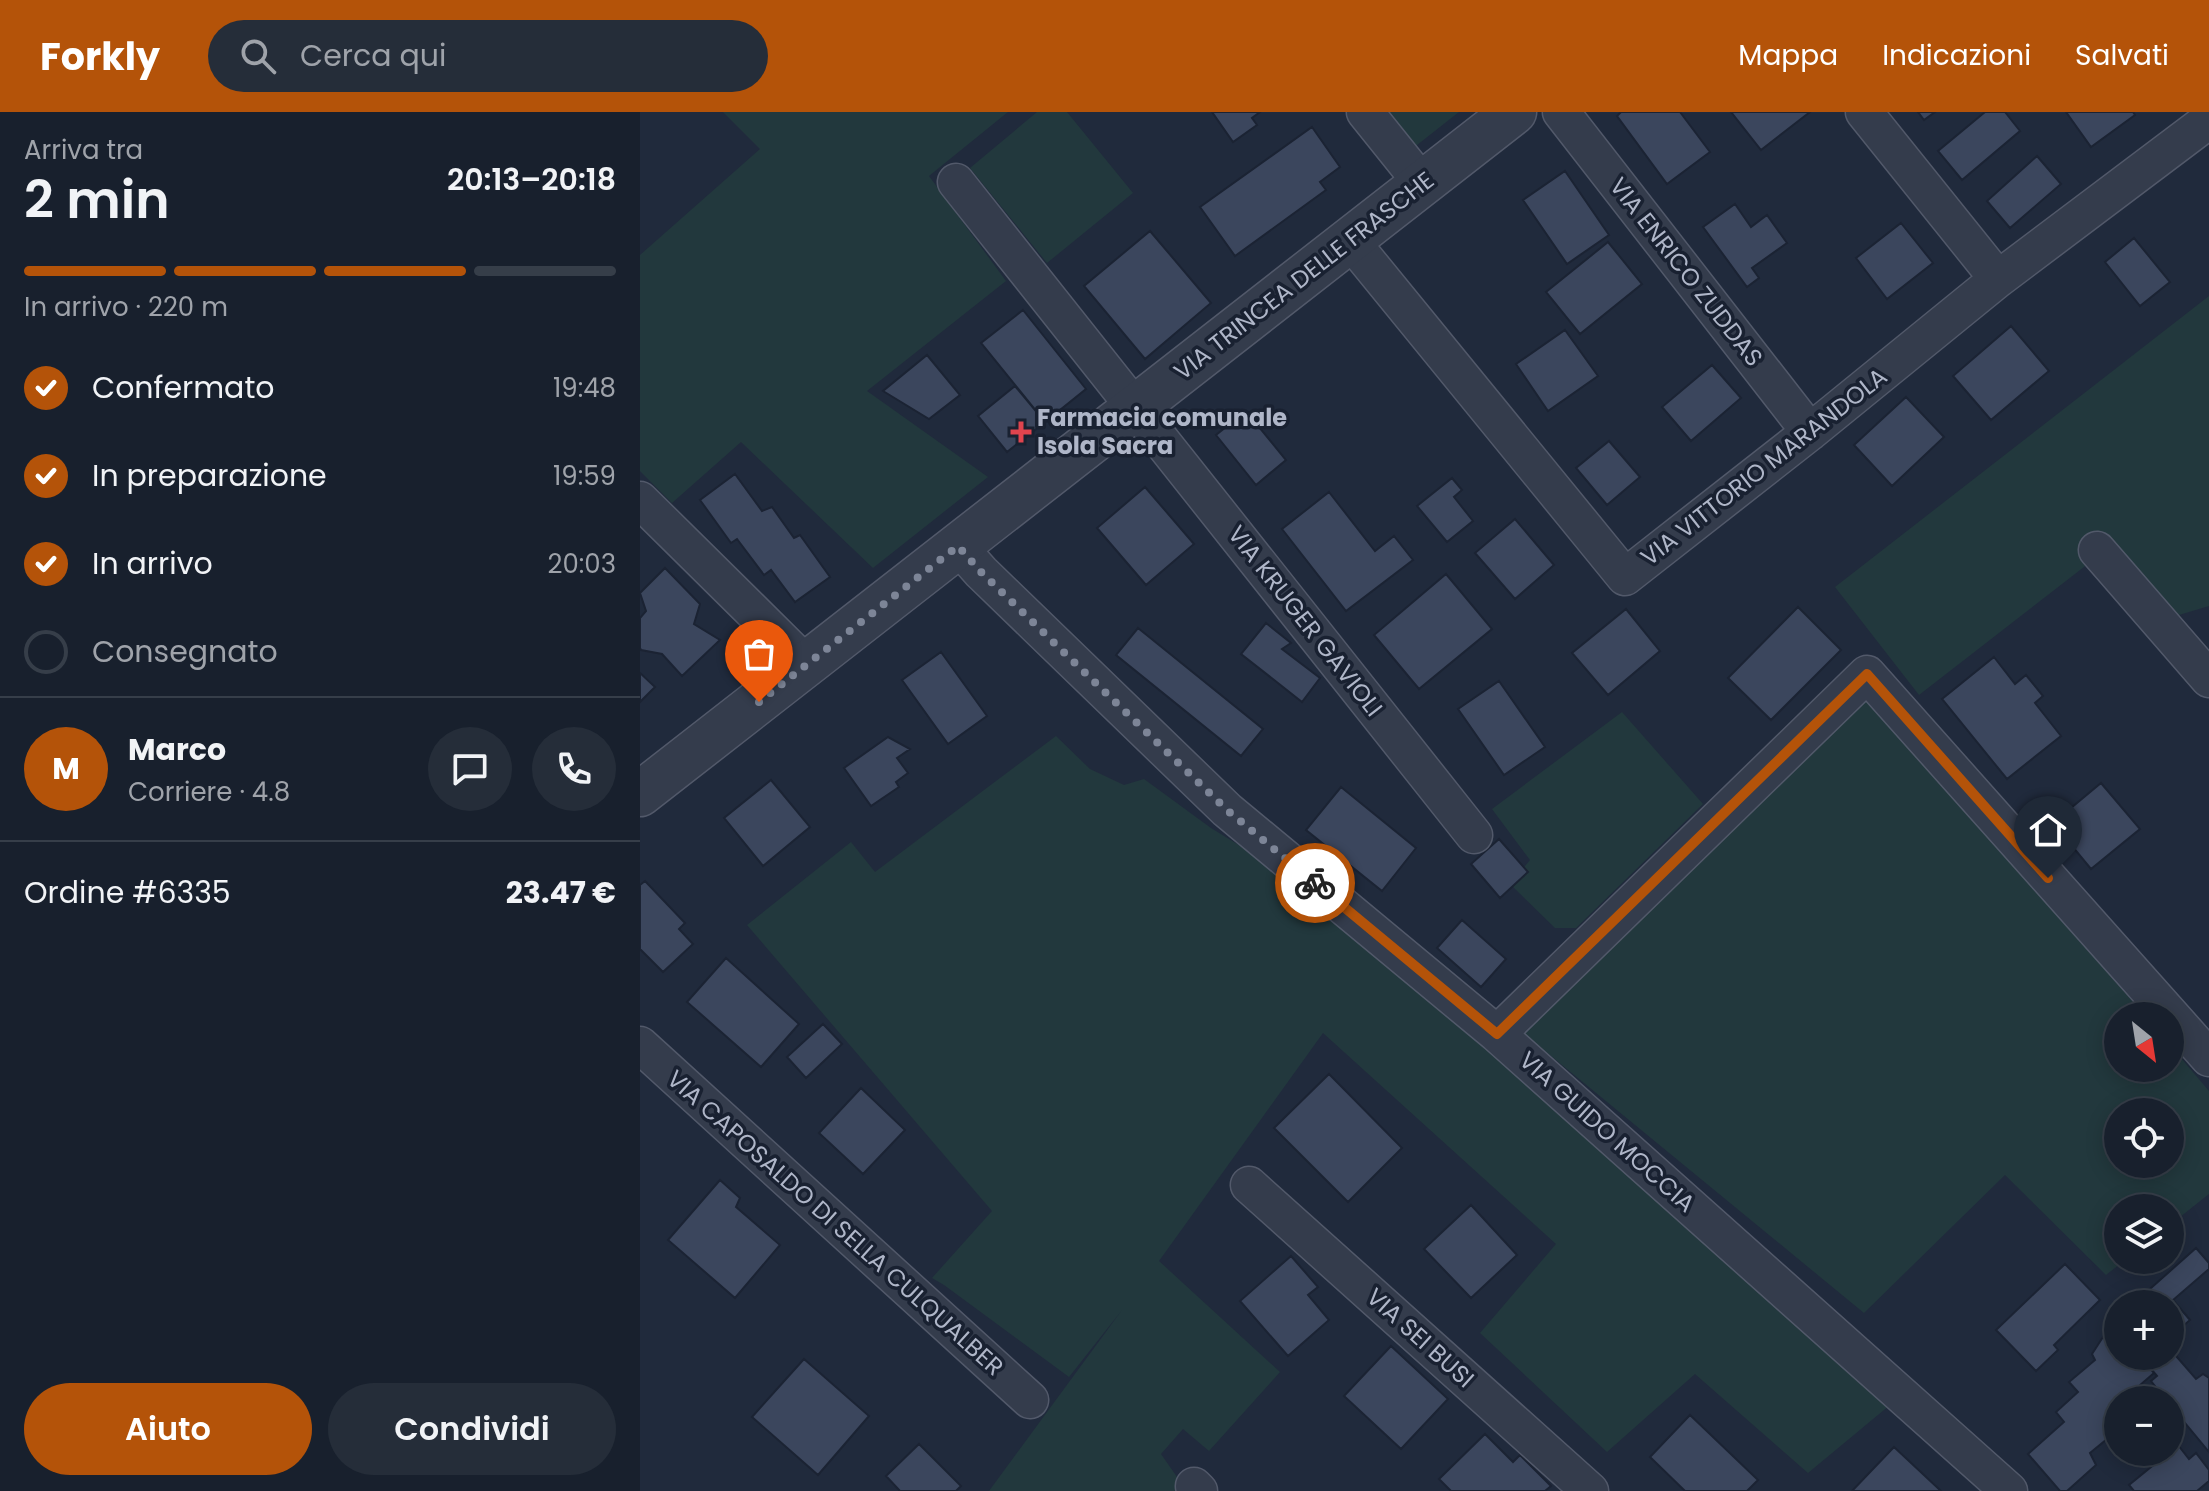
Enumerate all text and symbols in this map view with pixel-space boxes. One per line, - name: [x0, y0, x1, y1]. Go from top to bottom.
- search box: [208, 20, 768, 92]
- text: Forkly: [40, 30, 160, 83]
- icon: search: [236, 34, 280, 78]
- text: Cerca qui: [300, 34, 446, 77]
- text: Mappa: [1738, 36, 1838, 75]
- text: Indicazioni: [1882, 36, 2031, 75]
- text: Salvati: [2075, 36, 2169, 75]
- text: Arriva tra: [24, 132, 143, 168]
- text: 20:13–20:18: [447, 158, 616, 201]
- text: 2 min: [24, 163, 170, 236]
- street label: VIA TRINCEA DELLE FRASCHE: [1167, 164, 1441, 388]
- street label: VIA ENRICO ZUDDAS: [1602, 170, 1771, 373]
- text: In arrivo · 220 m: [24, 289, 228, 325]
- street label: VIA VITTORIO MARANDOLA: [1634, 360, 1894, 573]
- icon: check: [24, 366, 68, 410]
- text: Confermato: [92, 366, 275, 409]
- text: 19:48: [553, 370, 616, 406]
- place label: Farmacia comunale Isola Sacra: [1037, 401, 1287, 462]
- marker: Farmacia comunale Isola Sacra: [1012, 423, 1030, 441]
- icon: check: [24, 454, 68, 498]
- text: In preparazione: [92, 454, 327, 497]
- text: 19:59: [553, 458, 616, 494]
- street label: VIA KRUGER GAVIOLI: [1220, 518, 1390, 723]
- icon: check: [24, 542, 68, 586]
- text: In arrivo: [92, 542, 213, 585]
- text: 20:03: [548, 546, 616, 582]
- pin: [725, 620, 793, 702]
- text: Consegnato: [92, 630, 278, 673]
- icon: bag: [737, 632, 781, 676]
- button: chat: [428, 727, 512, 811]
- button: phone: [532, 727, 616, 811]
- text: Marco: [128, 728, 226, 771]
- text: M: [52, 747, 80, 790]
- text: Corriere · 4.8: [128, 774, 290, 810]
- pin: [2014, 796, 2082, 878]
- icon: home: [2026, 808, 2070, 852]
- courier: [1275, 843, 1355, 923]
- icon: bike: [1293, 861, 1337, 905]
- text: Ordine #6335: [24, 871, 231, 914]
- text: 23.47 €: [506, 871, 616, 914]
- north arrow: [2104, 1002, 2184, 1082]
- map controls: [2104, 1002, 2184, 1466]
- street label: VIA GUIDO MOCCIA: [1512, 1044, 1703, 1220]
- street label: VIA CAPOSALDO DI SELLA CULQUALBER: [660, 1062, 1011, 1383]
- button: locate: [2104, 1098, 2184, 1178]
- button: layers: [2104, 1194, 2184, 1274]
- street label: VIA SEI BUSI: [1359, 1280, 1481, 1395]
- button: +: [2104, 1290, 2184, 1370]
- button: Aiuto: [24, 1383, 312, 1475]
- button: Condividi: [328, 1383, 616, 1475]
- button: −: [2104, 1386, 2184, 1466]

